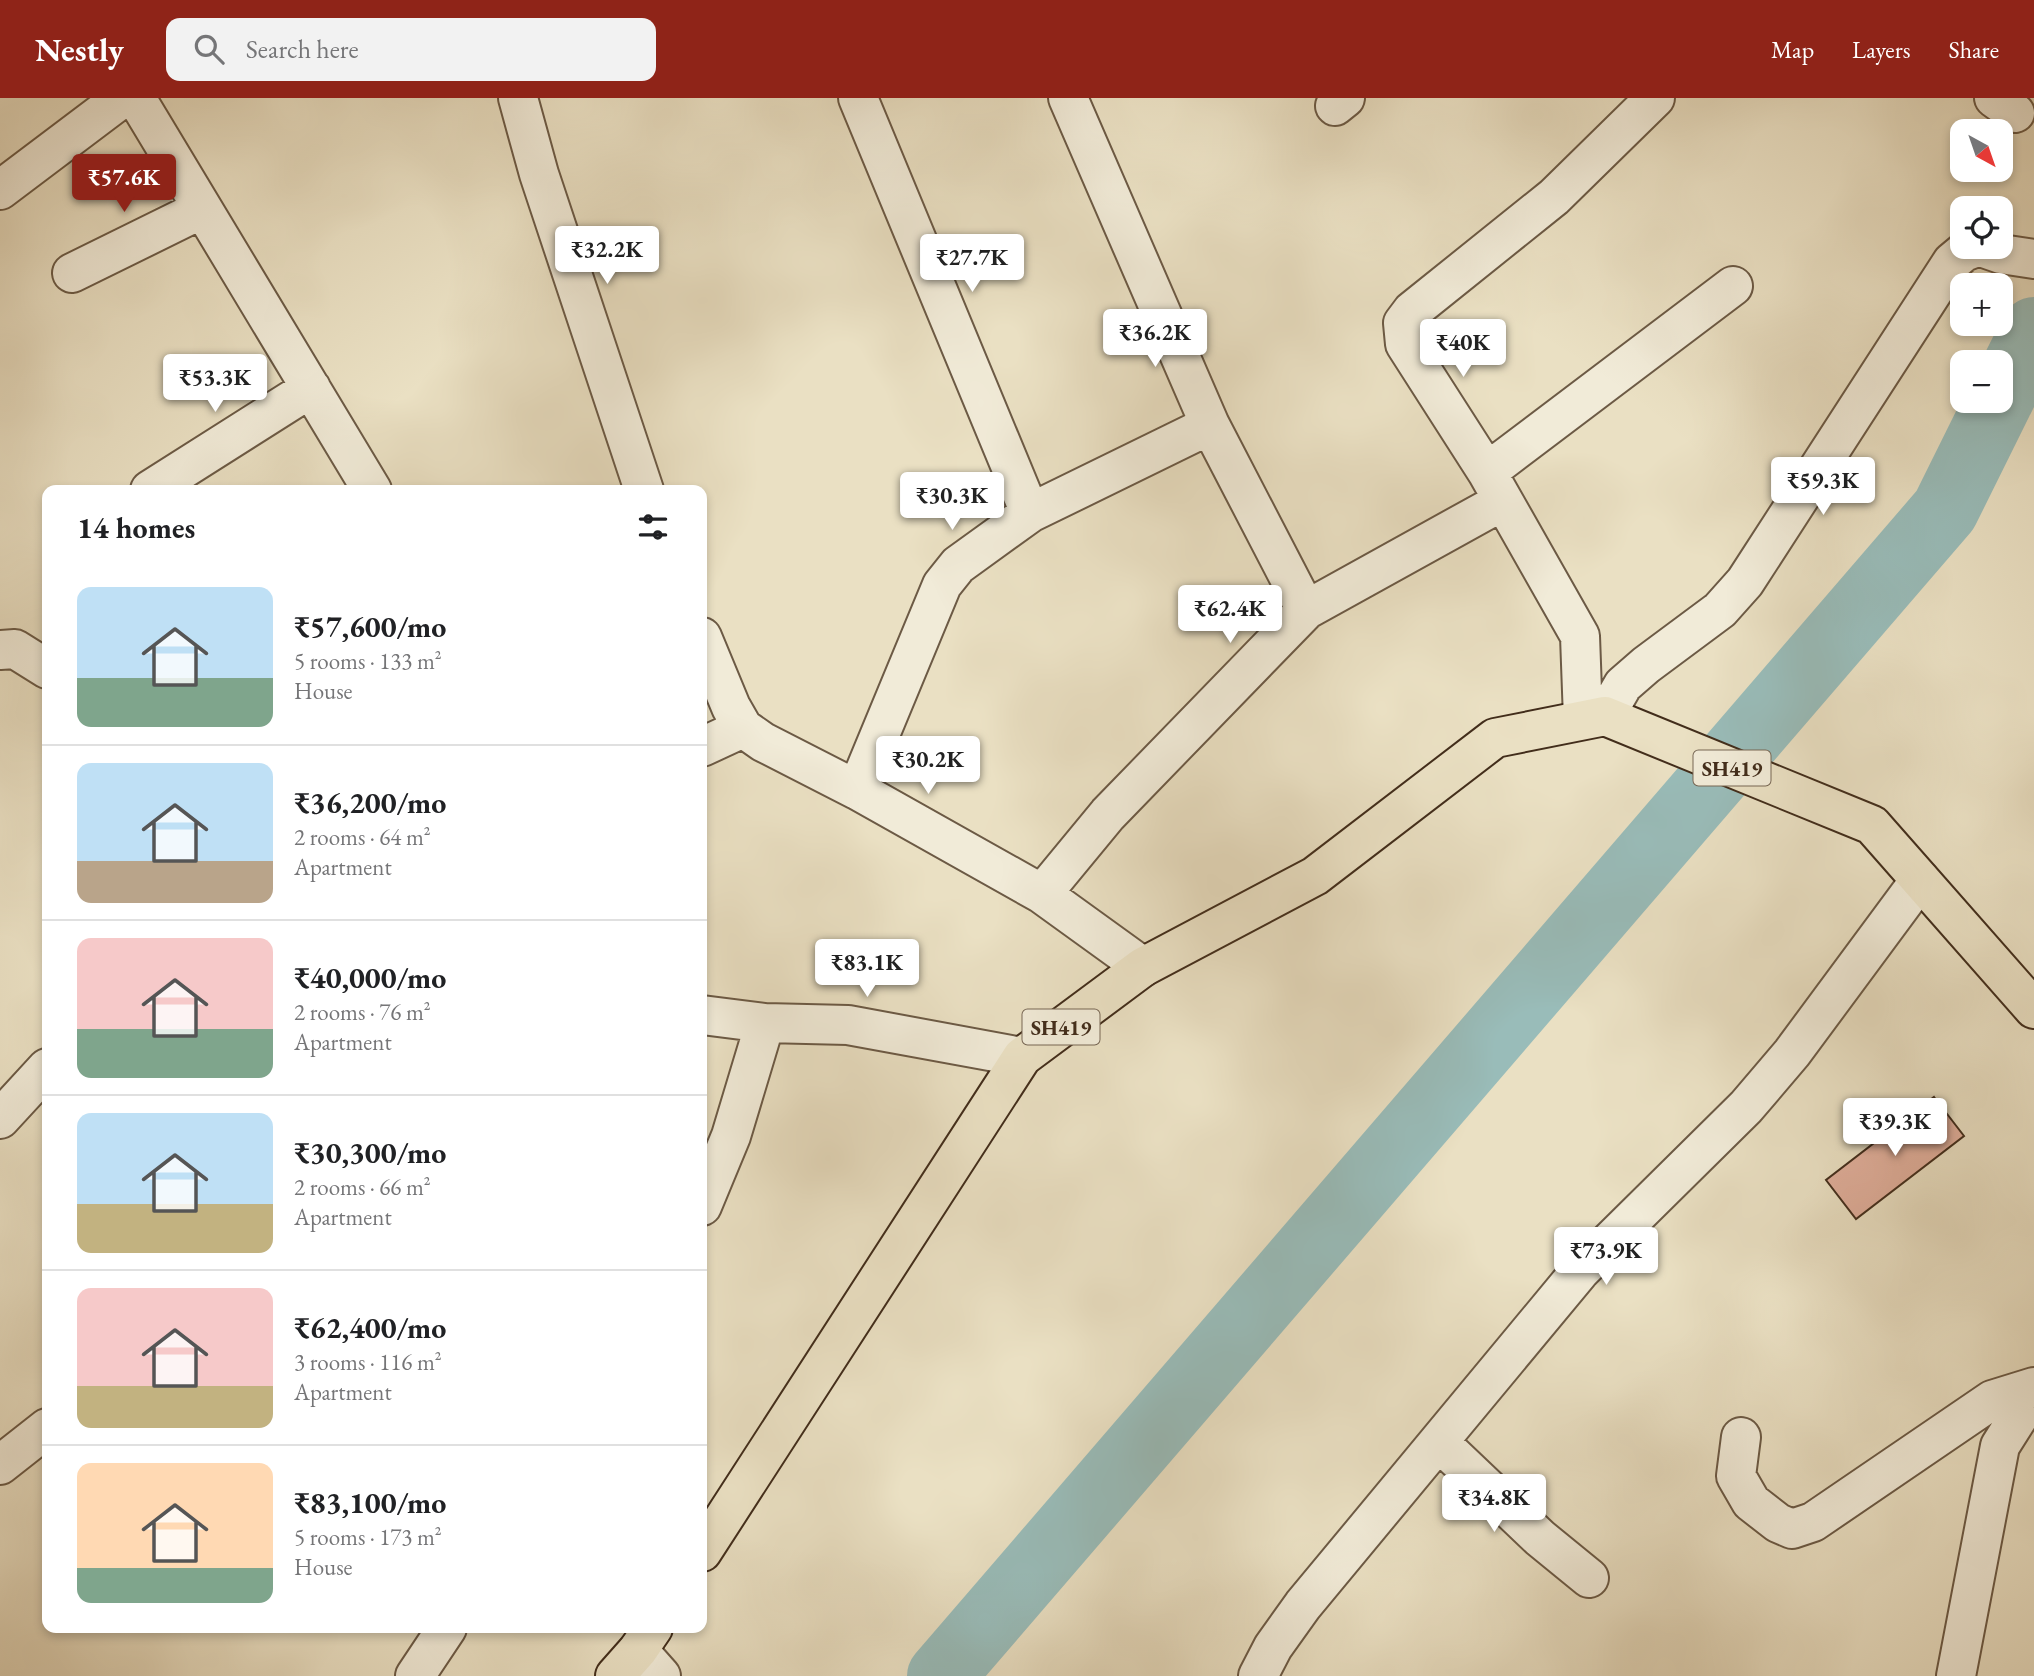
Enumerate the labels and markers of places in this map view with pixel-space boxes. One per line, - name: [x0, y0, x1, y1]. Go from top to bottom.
- pin: ₹57.6K: [67, 155, 181, 214]
- pin: ₹32.2K: [550, 226, 664, 286]
- pin: ₹27.7K: [915, 234, 1029, 294]
- pin: ₹36.2K: [1098, 310, 1212, 369]
- pin: ₹40K: [1422, 320, 1504, 379]
- pin: ₹53.3K: [158, 354, 272, 414]
- pin: ₹59.3K: [1766, 458, 1880, 517]
- pin: ₹30.3K: [895, 472, 1009, 532]
- pin: ₹62.4K: [1173, 586, 1287, 645]
- pin: ₹30.2K: [871, 736, 985, 796]
- pin: ₹83.1K: [810, 940, 924, 999]
- pin: ₹39.3K: [1838, 1098, 1952, 1158]
- pin: ₹73.9K: [1549, 1228, 1663, 1287]
- pin: ₹34.8K: [1437, 1474, 1551, 1534]

